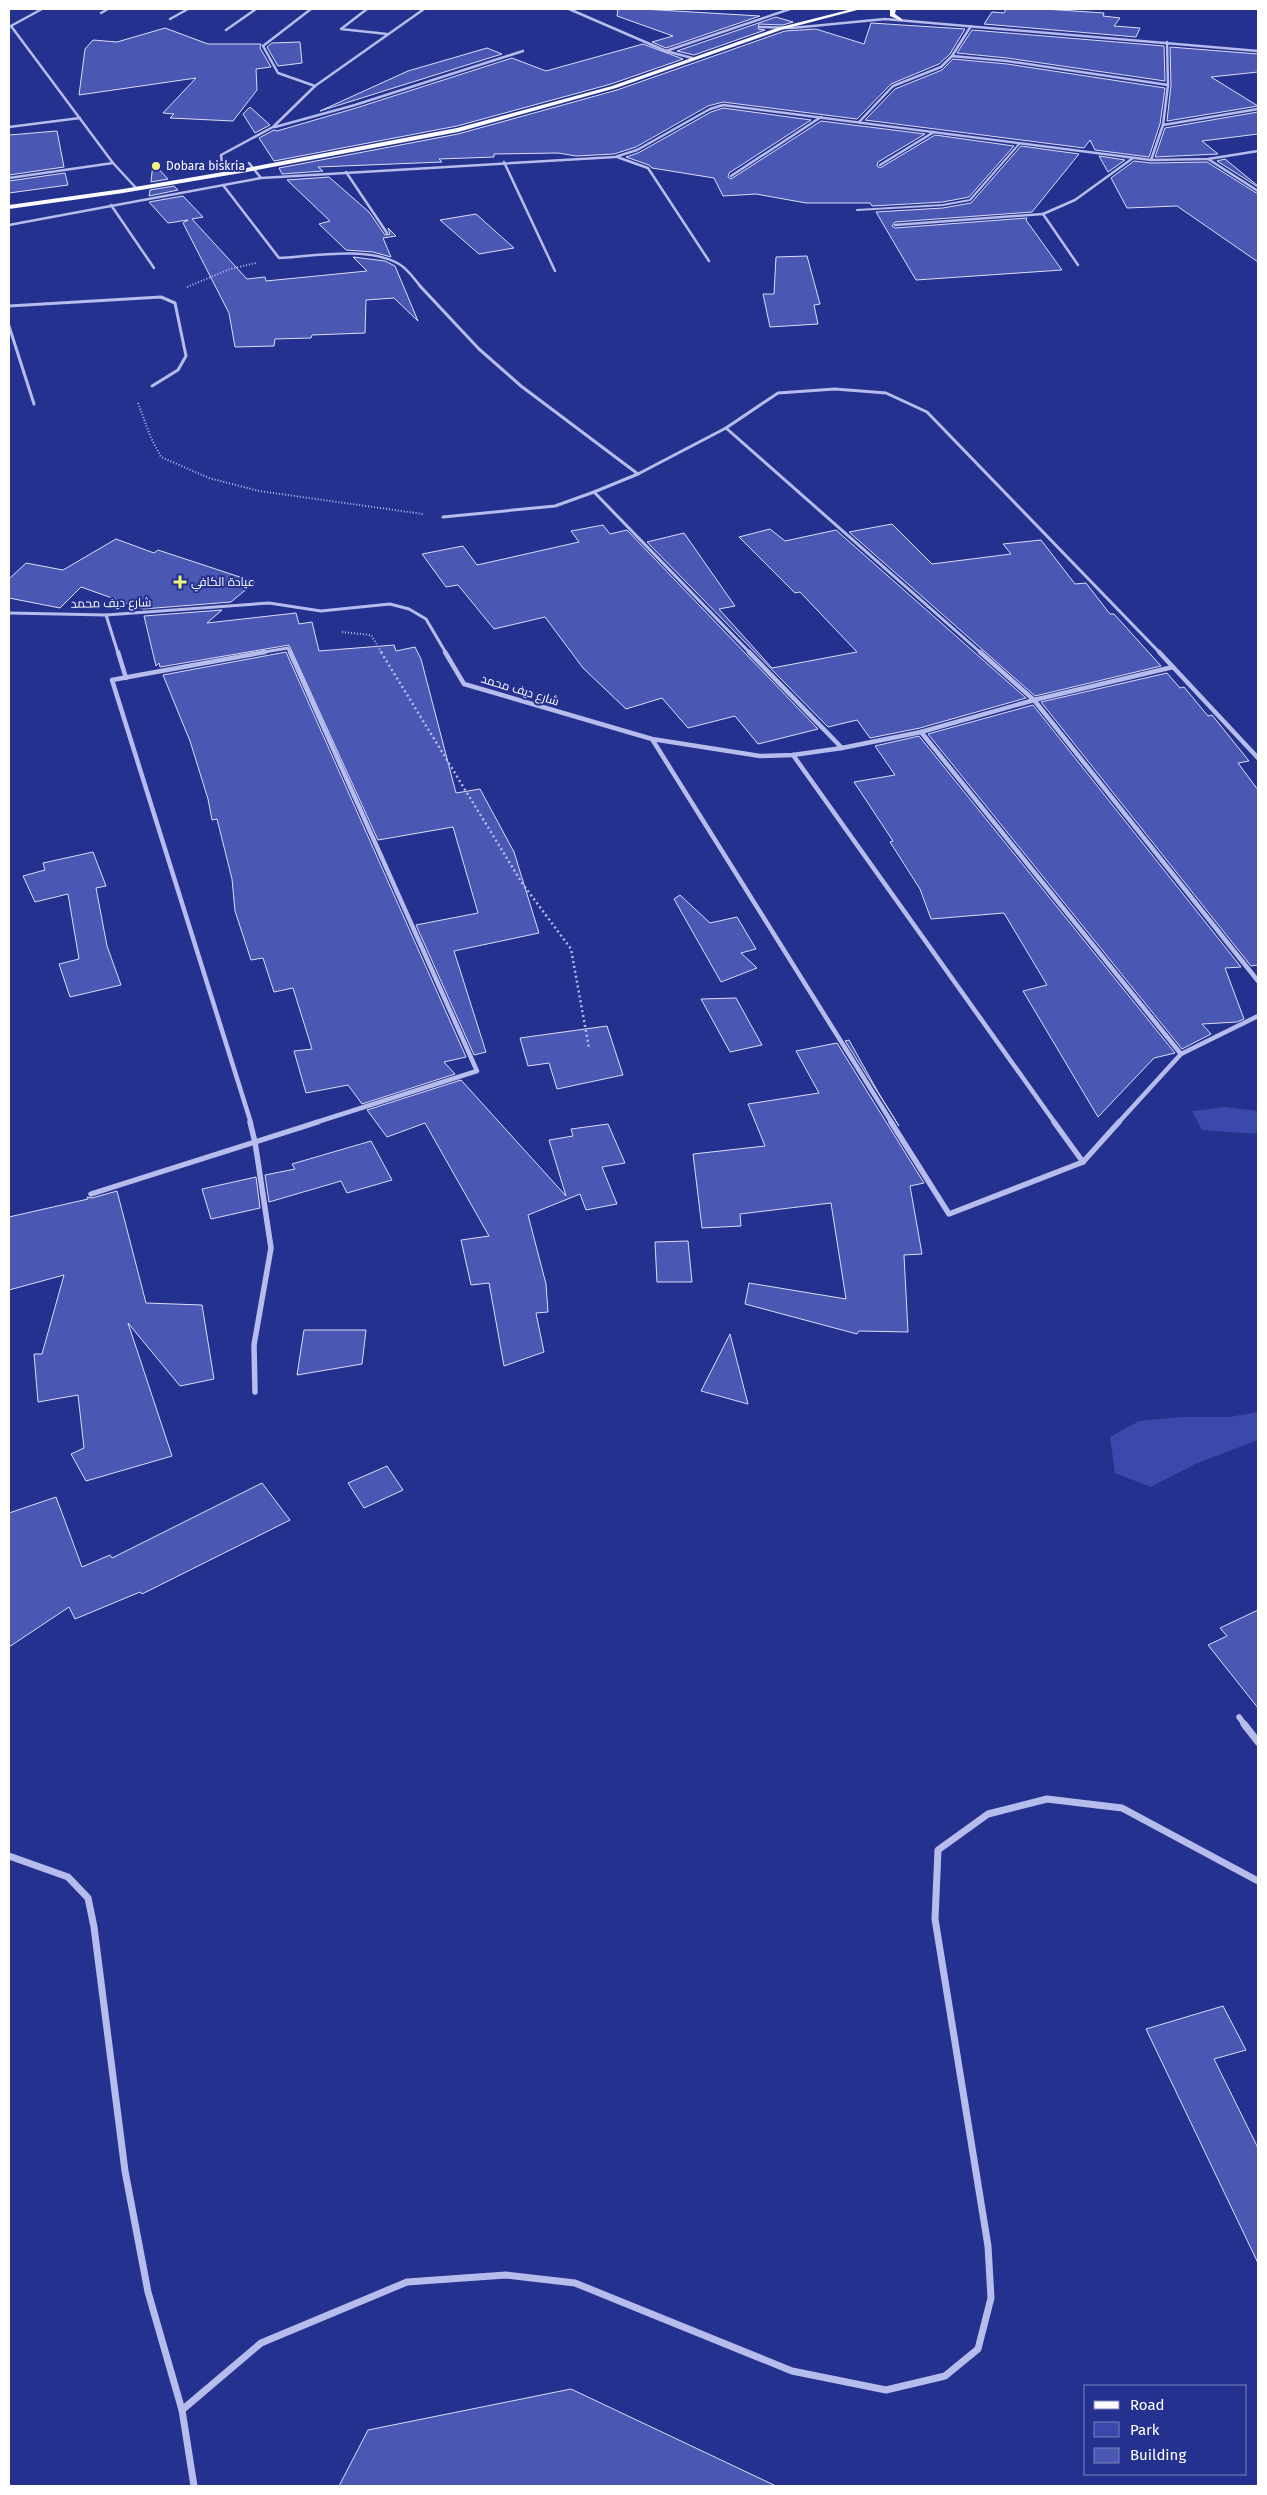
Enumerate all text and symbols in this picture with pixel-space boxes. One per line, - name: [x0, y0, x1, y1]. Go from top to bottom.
- place label: Dobara biskria: [166, 159, 245, 173]
- marker: Dobara biskria: [150, 160, 162, 172]
- marker: عيادة الكافي: [173, 575, 187, 589]
- place label: عيادة الكافي: [191, 575, 255, 592]
- street label: شارع ديف محمد: [71, 595, 152, 612]
- street label: شارع ديف محمد: [479, 672, 561, 709]
- legend: [1084, 2385, 1247, 2475]
- text: Road: [1130, 2396, 1165, 2414]
- text: Park: [1130, 2421, 1160, 2439]
- text: Building: [1130, 2446, 1186, 2464]

